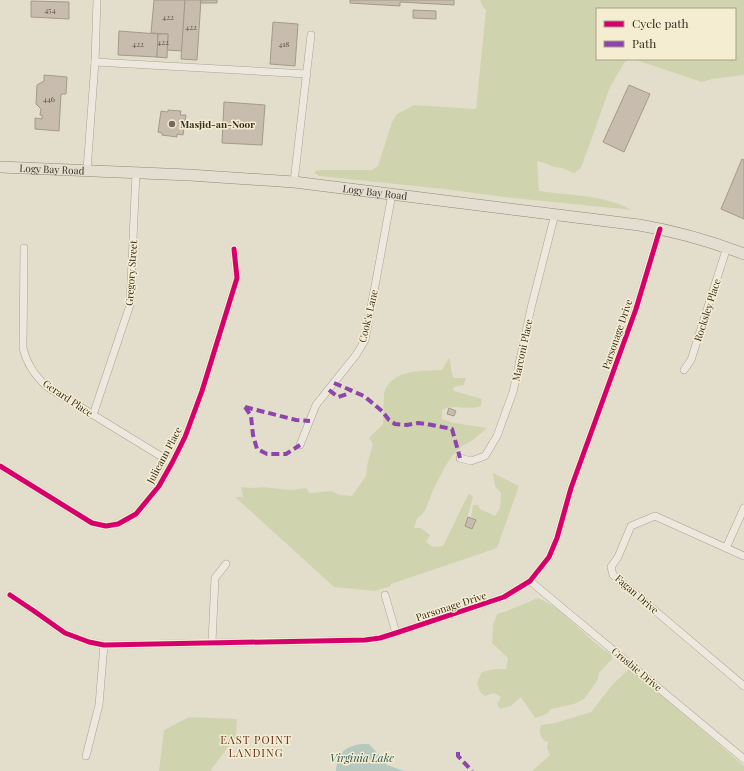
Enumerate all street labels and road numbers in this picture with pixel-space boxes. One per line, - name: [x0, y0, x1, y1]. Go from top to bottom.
- street label: Logy Bay Road: [19, 161, 85, 178]
- street label: Logy Bay Road: [342, 181, 408, 203]
- street label: Gregory Street: [122, 239, 140, 306]
- street label: Rocksley Place: [690, 277, 724, 343]
- street label: Cook's Lane: [355, 288, 381, 344]
- street label: Parsonage Drive: [598, 297, 636, 371]
- street label: Marconi Place: [509, 318, 535, 382]
- street label: Gerard Place: [40, 376, 96, 420]
- street label: Julieann Place: [143, 424, 185, 487]
- street label: Fagan Drive: [612, 571, 662, 617]
- street label: Parsonage Drive: [414, 588, 488, 624]
- street label: Crosbie Drive: [609, 644, 665, 694]

